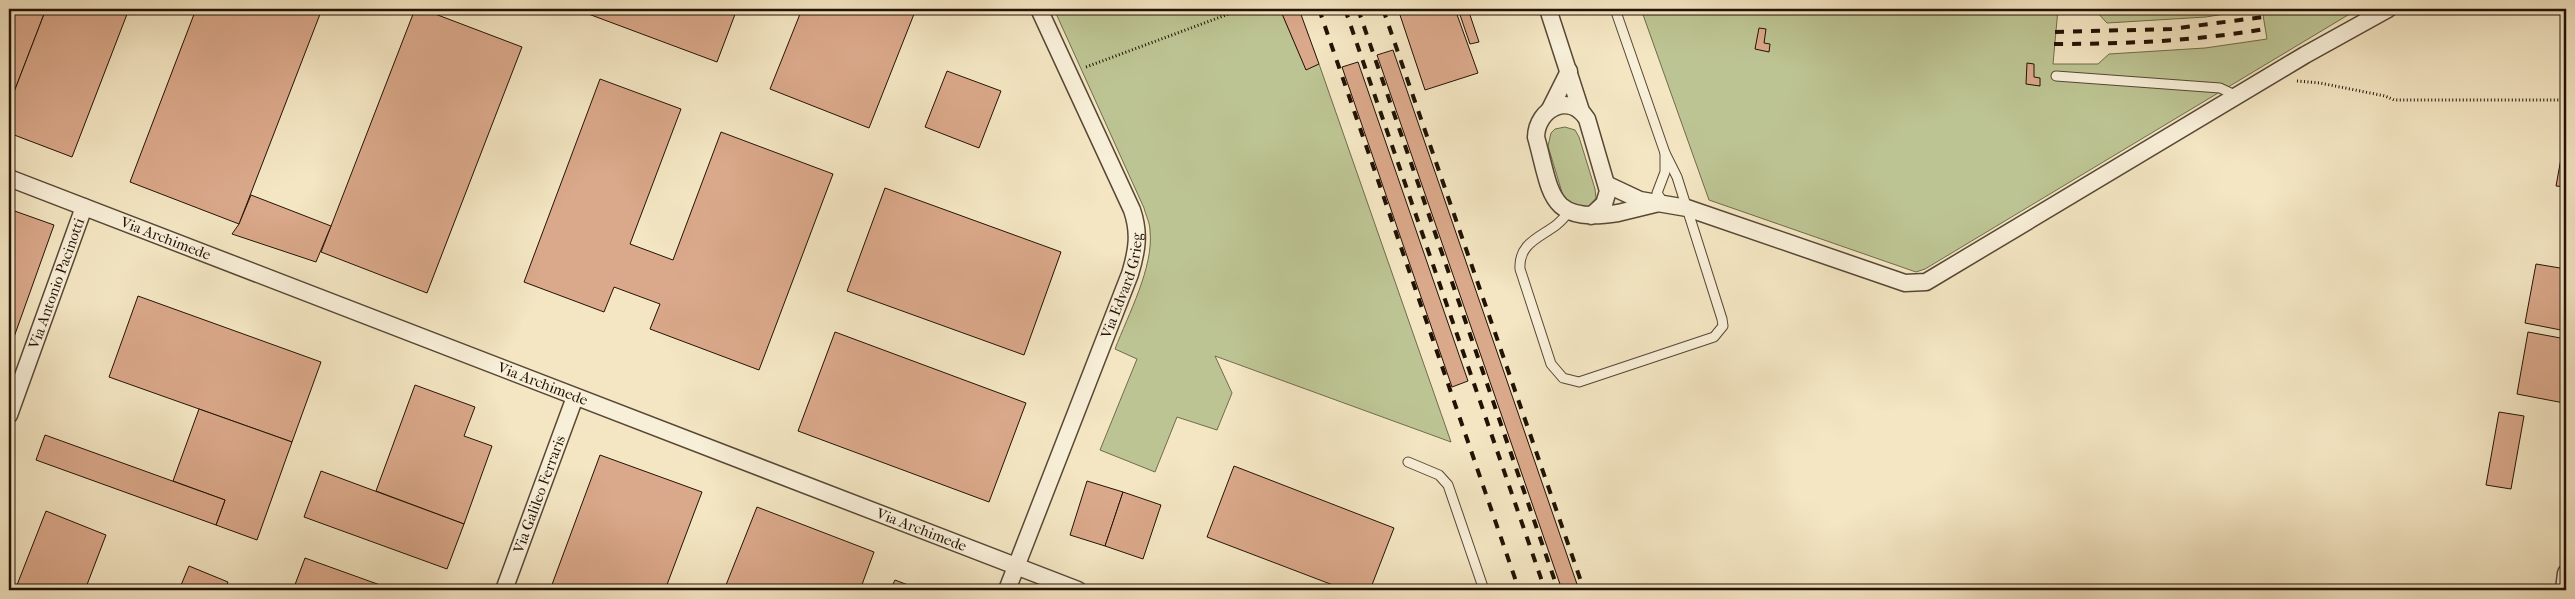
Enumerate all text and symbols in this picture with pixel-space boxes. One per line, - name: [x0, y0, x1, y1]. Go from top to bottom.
- street label: Via Archimede: [117, 213, 214, 264]
- street label: Via Antonio Pacinotti: [24, 215, 88, 352]
- street label: Via Edvard Grieg: [1097, 232, 1146, 342]
- street label: Via Archimede: [494, 358, 591, 409]
- street label: Via Galileo Ferraris: [509, 432, 569, 557]
- street label: Via Archimede: [873, 504, 970, 555]

